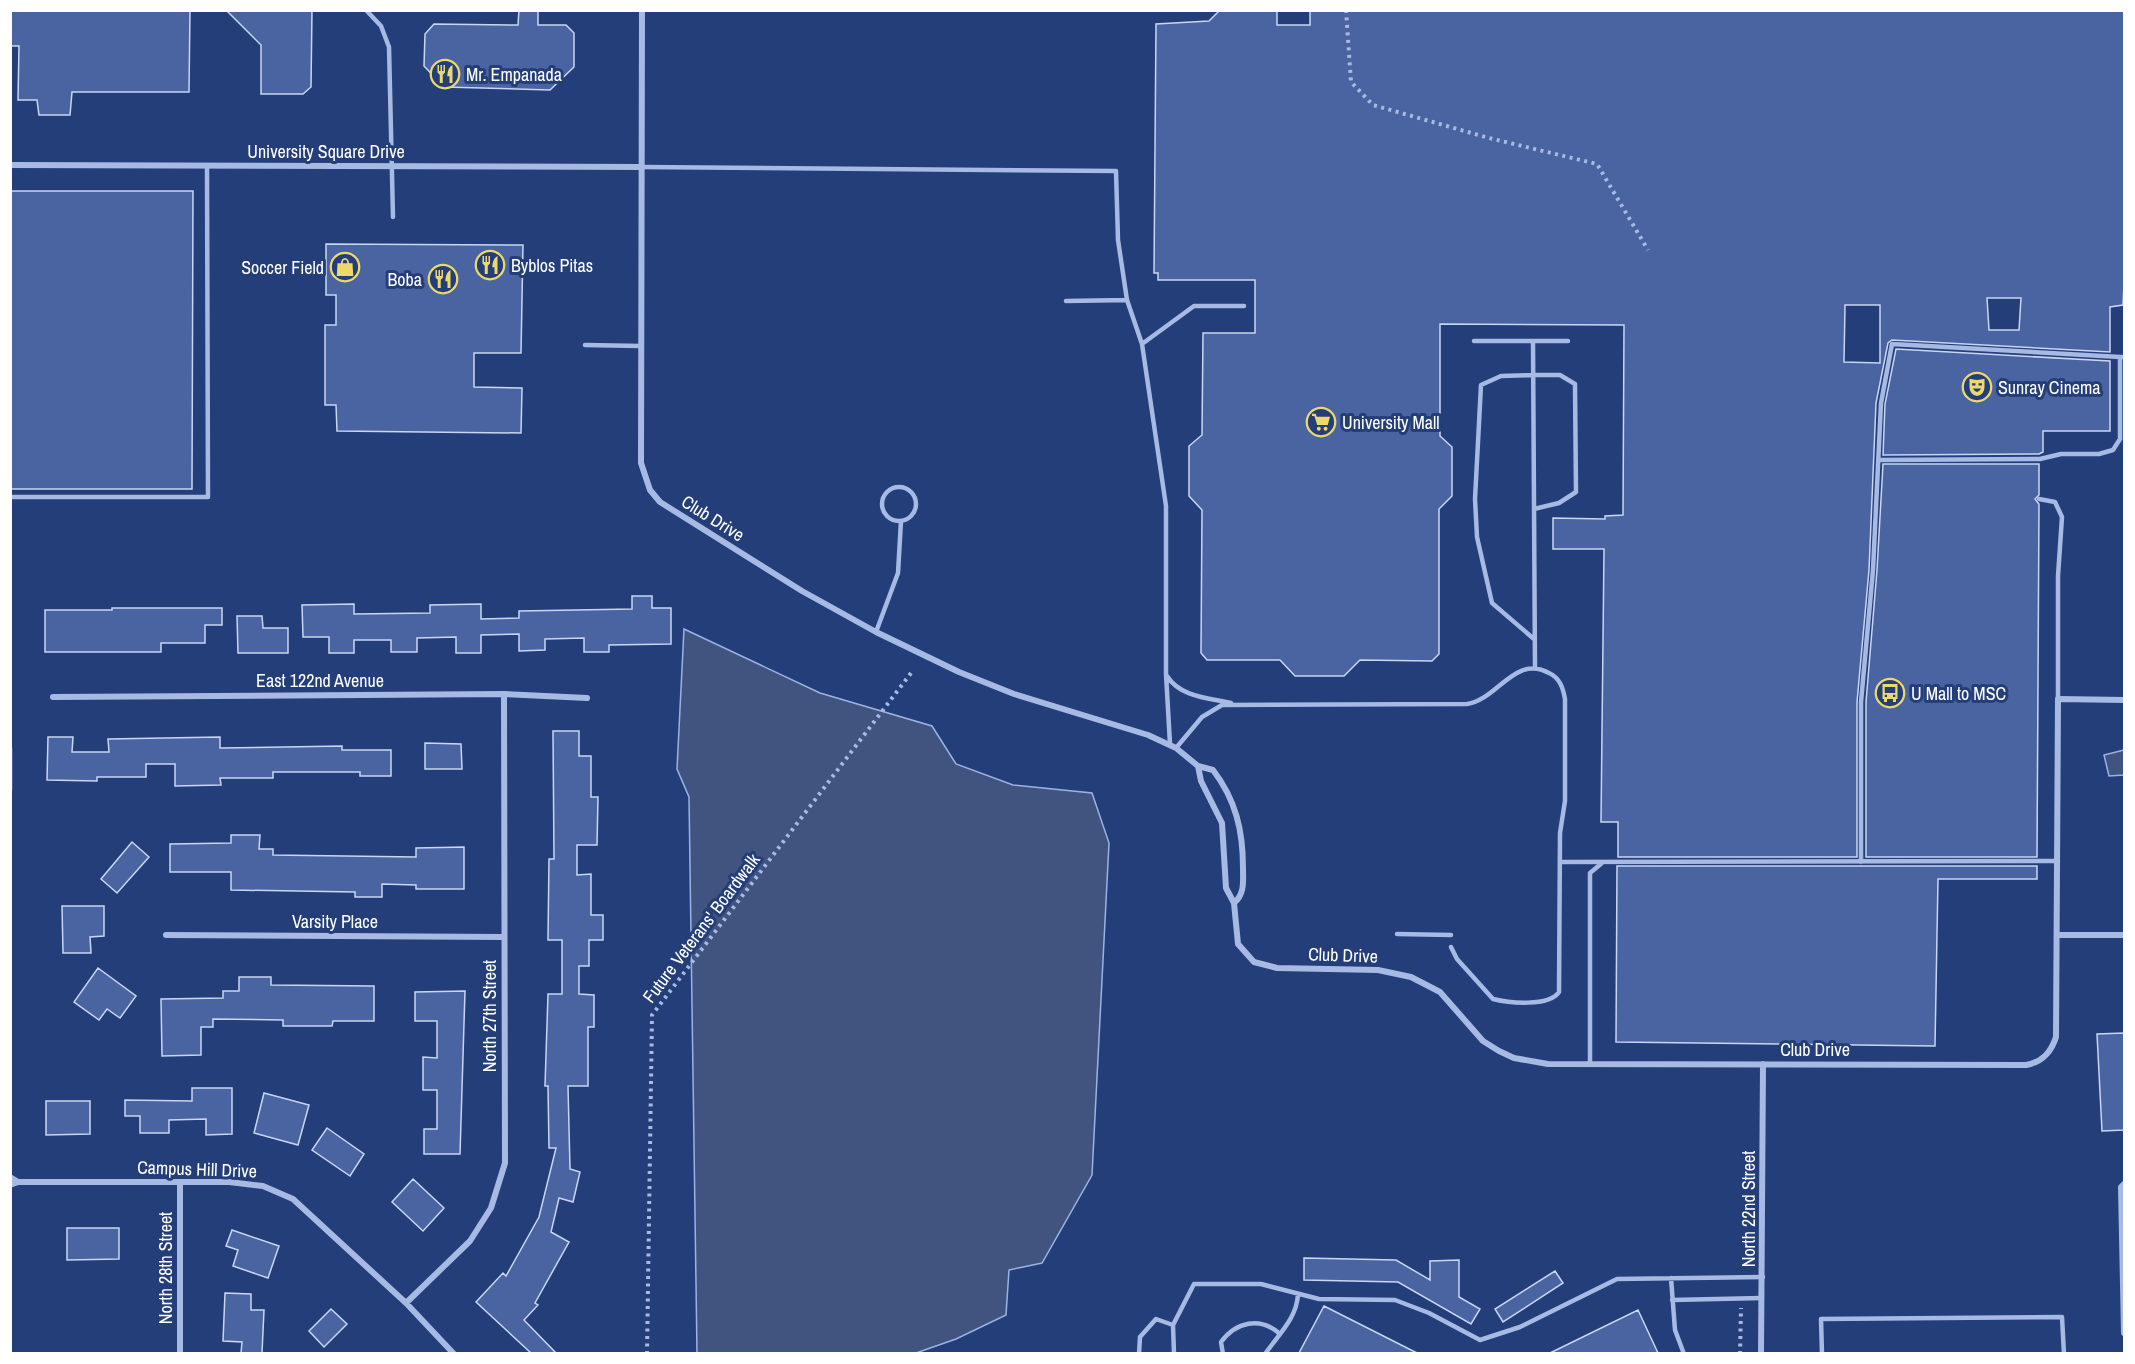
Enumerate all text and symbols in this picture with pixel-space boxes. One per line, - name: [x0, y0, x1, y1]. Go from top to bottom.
- restaurant icon: Mr. Empanada: [429, 58, 461, 90]
- place label: Mr. Empanada: [466, 62, 562, 87]
- street label: University Square Drive: [247, 139, 405, 164]
- restaurant icon: Byblos Pitas: [474, 249, 506, 281]
- shop icon: Soccer Field: [329, 251, 361, 283]
- place label: Byblos Pitas: [511, 253, 593, 278]
- place label: Soccer Field: [241, 255, 324, 280]
- restaurant icon: Boba: [427, 263, 459, 295]
- place label: Boba: [388, 267, 422, 292]
- theatre icon: Sunray Cinema: [1961, 371, 1993, 403]
- place label: Sunray Cinema: [1998, 375, 2101, 400]
- supermarket icon: University Mall: [1305, 406, 1337, 438]
- place label: University Mall: [1342, 410, 1440, 435]
- street label: Club Drive: [677, 489, 749, 547]
- street label: East 122nd Avenue: [256, 668, 384, 693]
- bus stop icon: U Mall to MSC: [1874, 677, 1906, 709]
- place label: U Mall to MSC: [1911, 681, 2006, 706]
- street label: Future Veterans' Boardwalk: [637, 848, 766, 1008]
- street label: Varsity Place: [292, 909, 378, 934]
- street label: Club Drive: [1308, 941, 1378, 969]
- street label: North 27th Street: [477, 960, 502, 1072]
- street label: Club Drive: [1780, 1037, 1850, 1062]
- street label: North 22nd Street: [1736, 1151, 1761, 1267]
- street label: Campus Hill Drive: [137, 1154, 257, 1184]
- street label: North 28th Street: [153, 1212, 178, 1324]

